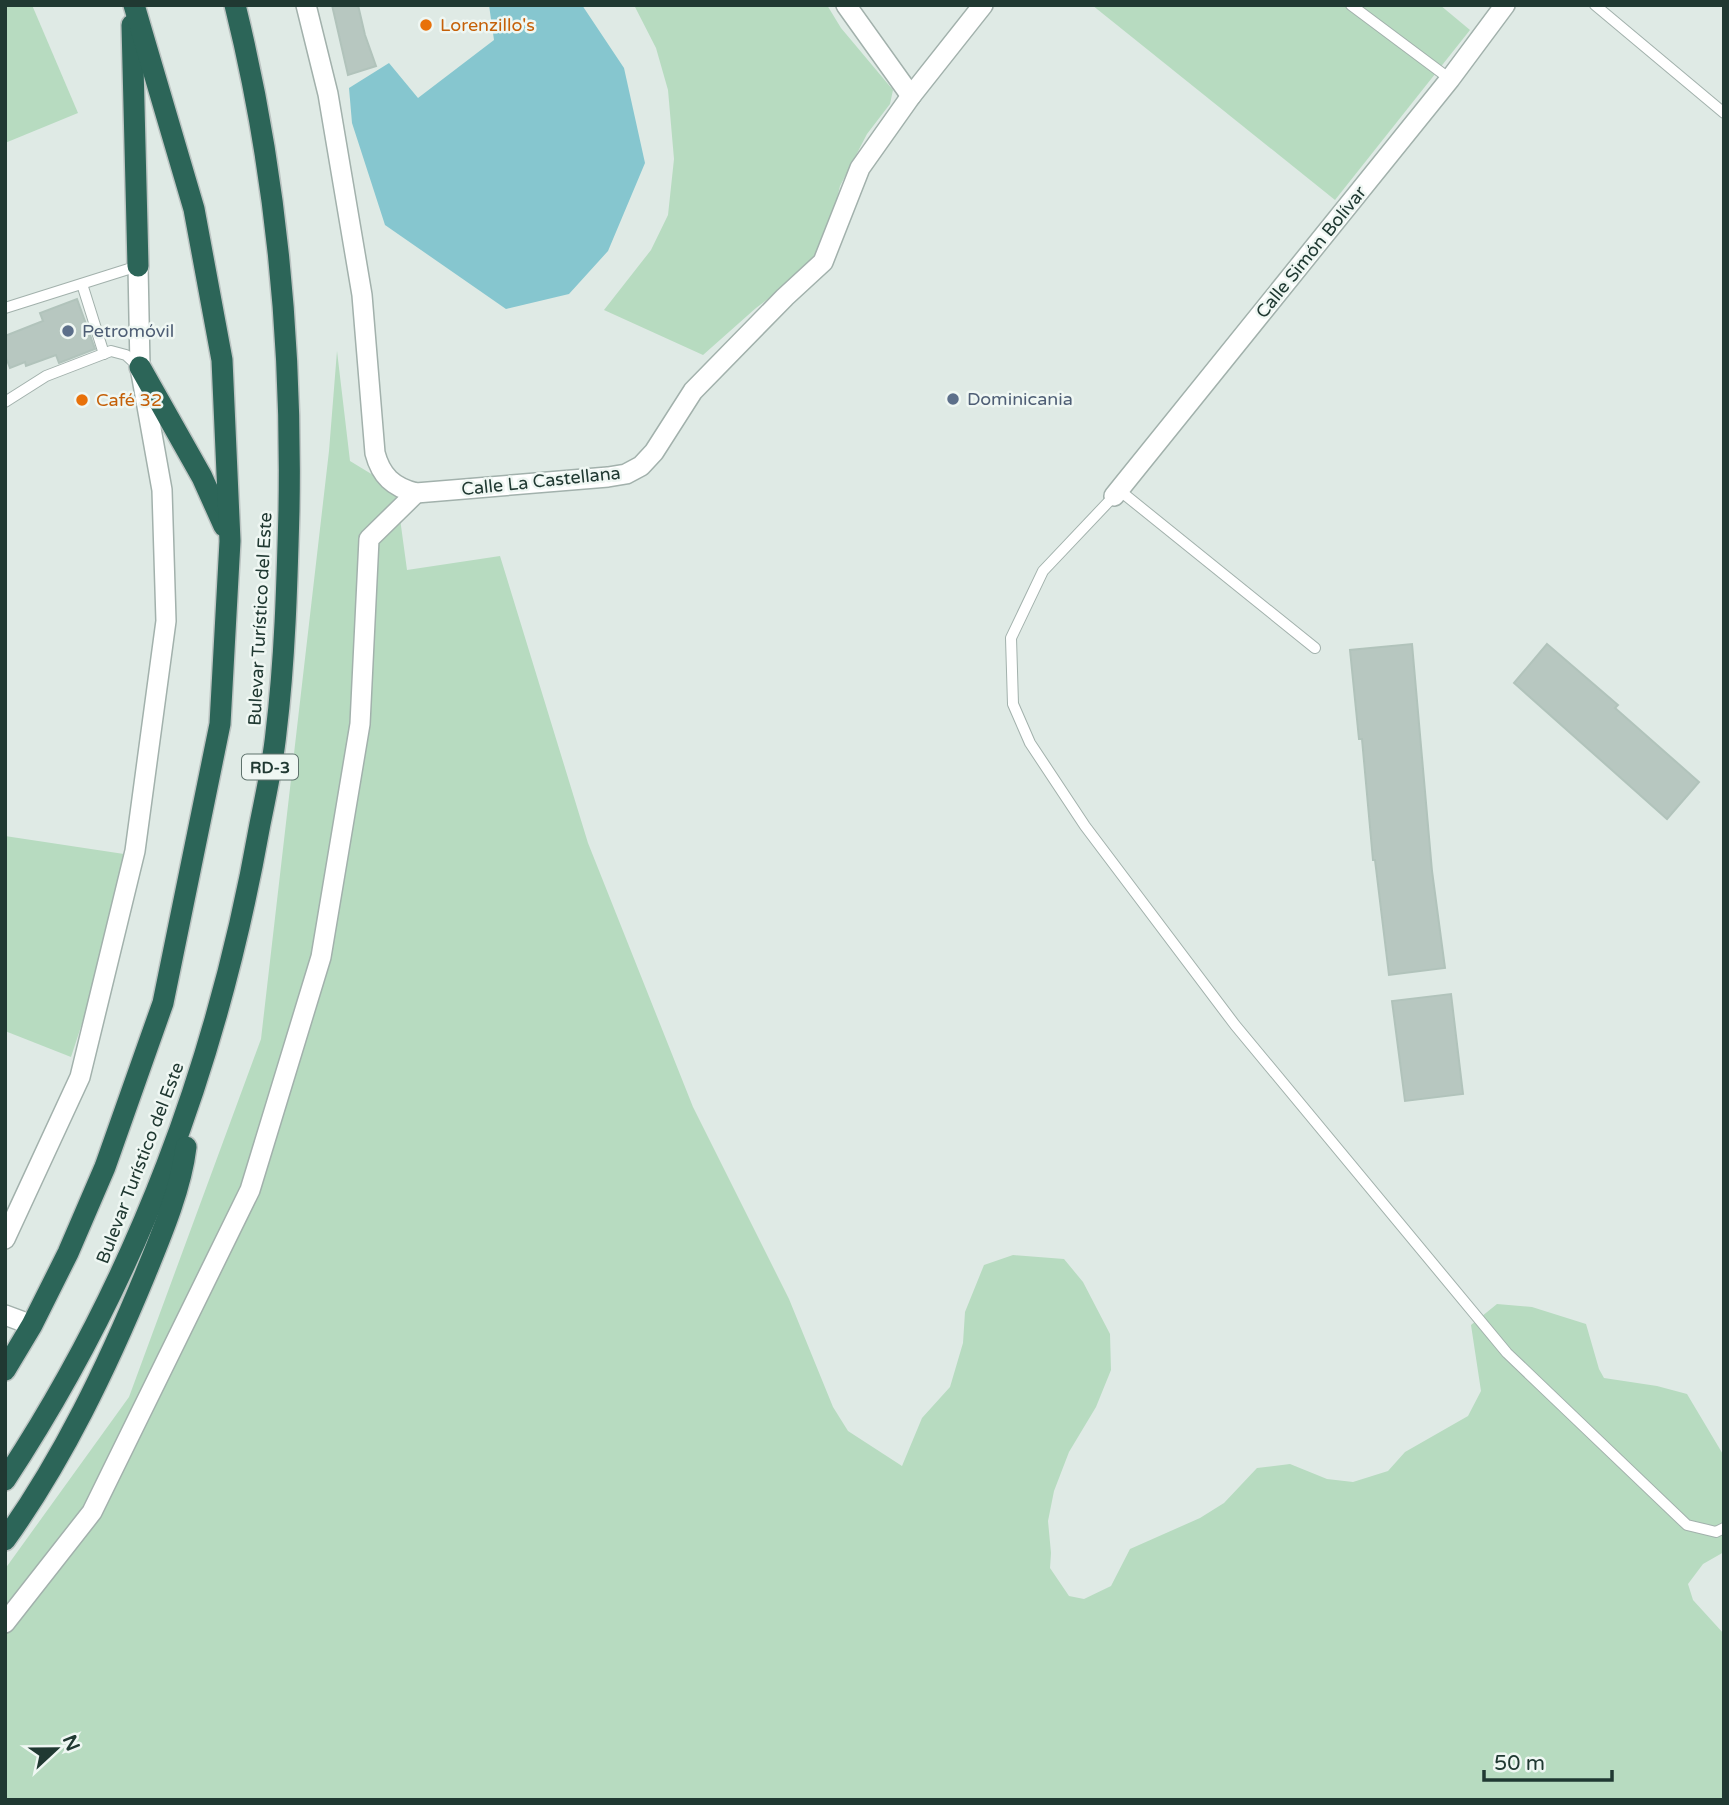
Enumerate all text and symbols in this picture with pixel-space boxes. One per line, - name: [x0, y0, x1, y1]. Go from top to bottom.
- place label: Lorenzillo's: [440, 14, 535, 36]
- marker: Lorenzillo's: [418, 17, 434, 33]
- street label: Calle Simón Bolívar: [1251, 181, 1371, 323]
- place label: Petromóvil: [82, 320, 174, 342]
- marker: Petromóvil: [60, 323, 76, 339]
- place label: Dominicania: [967, 388, 1073, 410]
- place label: Café 32: [96, 389, 162, 411]
- marker: Dominicania: [945, 391, 961, 407]
- marker: Café 32: [74, 392, 90, 408]
- street label: Calle La Castellana: [460, 462, 622, 500]
- street label: Bulevar Turístico del Este: [243, 512, 277, 726]
- road number: RD-3: [242, 754, 298, 780]
- street label: Bulevar Turístico del Este: [91, 1059, 189, 1267]
- north arrow: [21, 1714, 91, 1784]
- text: N: [58, 1732, 84, 1754]
- scale bar: [1484, 1738, 1612, 1782]
- text: 50 m: [1494, 1751, 1545, 1776]

